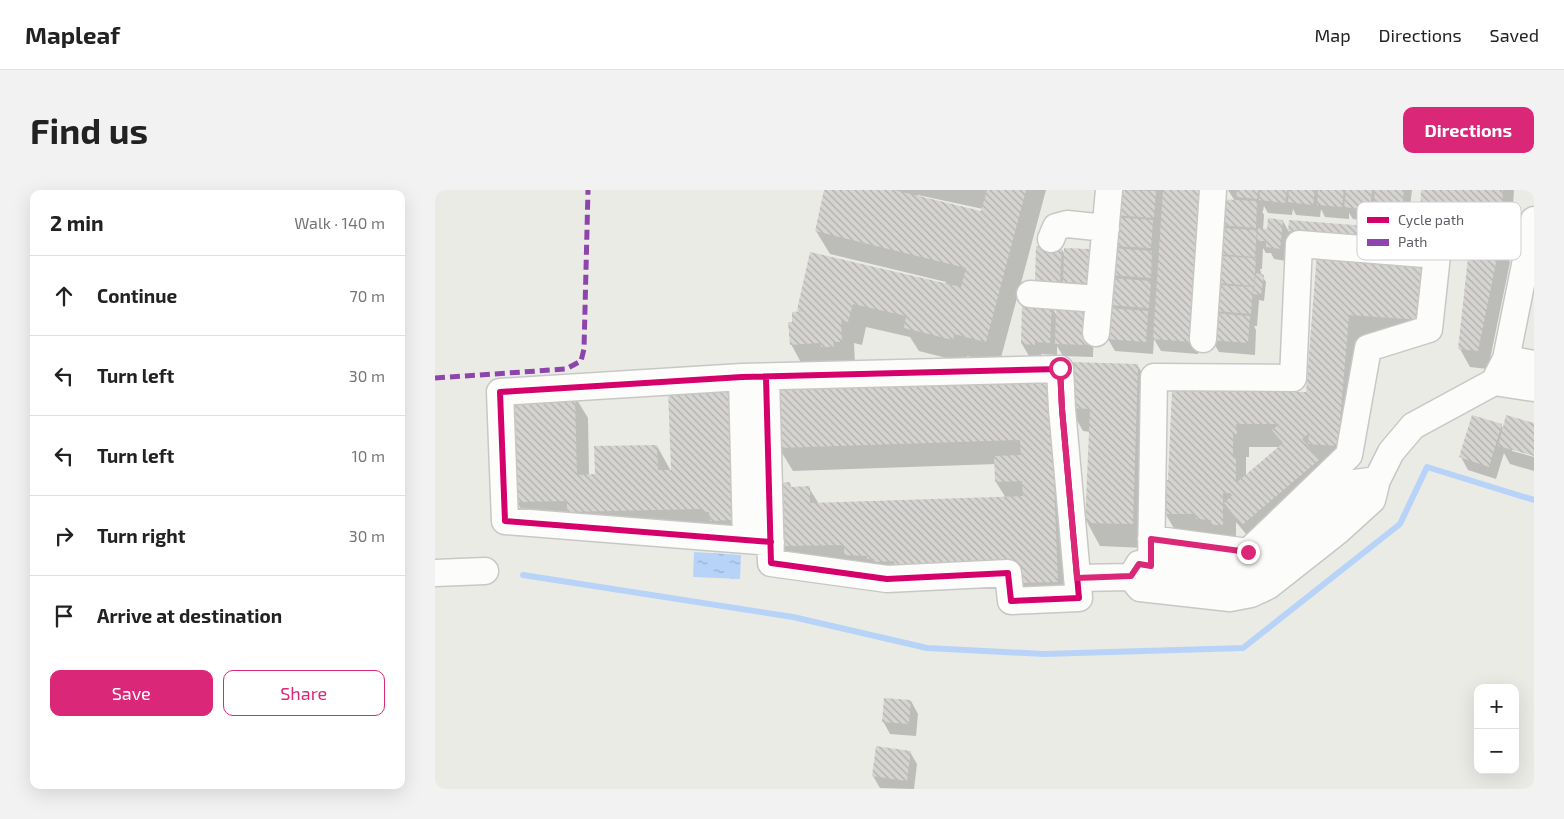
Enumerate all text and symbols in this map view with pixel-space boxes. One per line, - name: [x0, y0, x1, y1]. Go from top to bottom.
- text: Mapleaf: [25, 20, 120, 49]
- text: Map: [1314, 24, 1351, 46]
- text: Directions: [1379, 24, 1462, 46]
- text: Saved: [1490, 24, 1539, 46]
- button: Directions: [1403, 107, 1534, 153]
- text: Find us: [30, 109, 148, 151]
- legend: [1357, 202, 1521, 260]
- text: 2 min: [50, 210, 104, 235]
- text: Cycle path: [1398, 211, 1464, 228]
- text: Walk · 140 m: [294, 213, 385, 232]
- text: Path: [1398, 233, 1427, 250]
- icon: ahead: [50, 282, 78, 310]
- text: Continue: [97, 284, 177, 307]
- text: 70 m: [350, 286, 385, 305]
- route start: [1049, 357, 1072, 380]
- icon: left: [50, 362, 78, 390]
- text: Turn left: [97, 364, 174, 387]
- text: 30 m: [349, 366, 385, 385]
- icon: left: [50, 442, 78, 470]
- text: Turn left: [97, 444, 174, 467]
- text: 10 m: [351, 446, 385, 465]
- icon: right: [50, 522, 78, 550]
- text: Turn right: [97, 524, 185, 547]
- text: 30 m: [349, 526, 385, 545]
- route end: [1237, 541, 1260, 564]
- icon: arrive: [50, 602, 78, 630]
- text: Arrive at destination: [97, 604, 282, 627]
- button: Save: [50, 670, 213, 716]
- button: Share: [223, 670, 385, 716]
- map controls: [1474, 684, 1519, 774]
- button: +: [1474, 684, 1519, 729]
- button: −: [1474, 729, 1519, 774]

